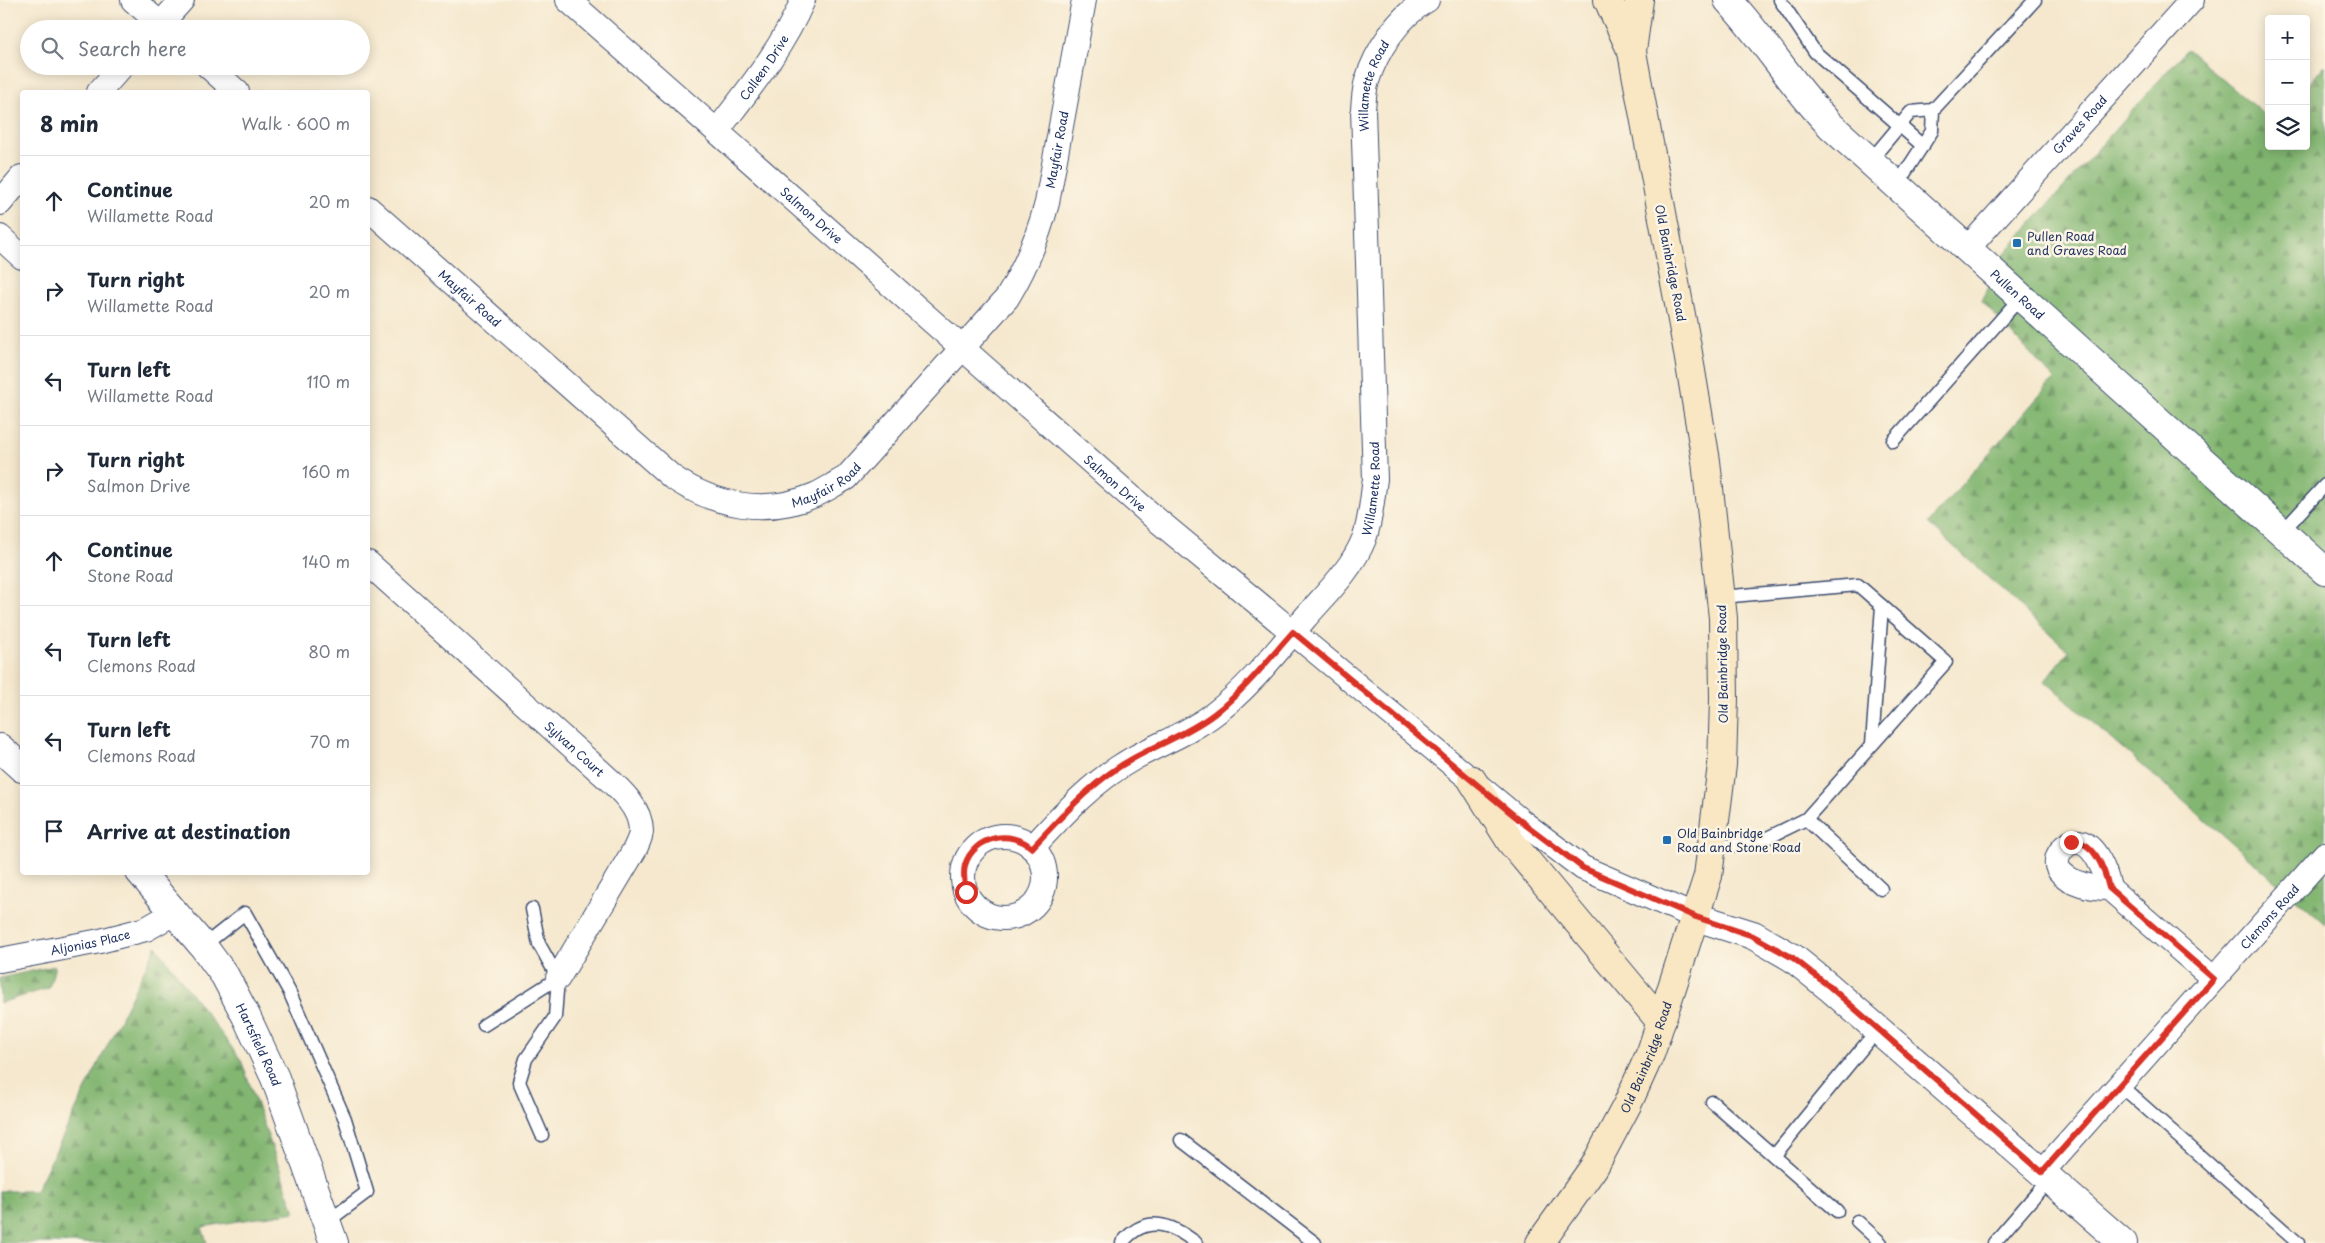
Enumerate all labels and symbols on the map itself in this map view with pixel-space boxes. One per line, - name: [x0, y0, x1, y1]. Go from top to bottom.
- street label: Colleen Drive: [735, 31, 793, 104]
- street label: Willamette Road: [1354, 36, 1393, 132]
- street label: Graves Road: [2048, 91, 2111, 158]
- street label: Mayfair Road: [1041, 109, 1073, 190]
- street label: Salmon Drive: [777, 183, 847, 248]
- street label: Old Bainbridge Road: [1651, 203, 1691, 323]
- place label: Pullen Road and Graves Road: [2027, 227, 2127, 259]
- marker: Pullen Road and Graves Road: [2011, 237, 2023, 249]
- street label: Mayfair Road: [434, 265, 505, 331]
- street label: Pullen Road: [1986, 265, 2049, 323]
- street label: Willamette Road: [1357, 441, 1384, 538]
- street label: Salmon Drive: [1080, 451, 1150, 516]
- street label: Mayfair Road: [789, 458, 865, 511]
- street label: Old Bainbridge Road: [1712, 604, 1732, 724]
- street label: Sylvan Court: [541, 717, 609, 780]
- place label: Old Bainbridge Road and Stone Road: [1677, 824, 1801, 856]
- route end: [2060, 831, 2083, 854]
- marker: Old Bainbridge Road and Stone Road: [1661, 834, 1673, 846]
- street label: Clemons Road: [2235, 880, 2303, 953]
- route start: [955, 881, 978, 904]
- street label: Aljonias Place: [49, 925, 132, 959]
- street label: Old Bainbridge Road: [1615, 999, 1676, 1116]
- street label: Hartsfield Road: [232, 1000, 286, 1088]

